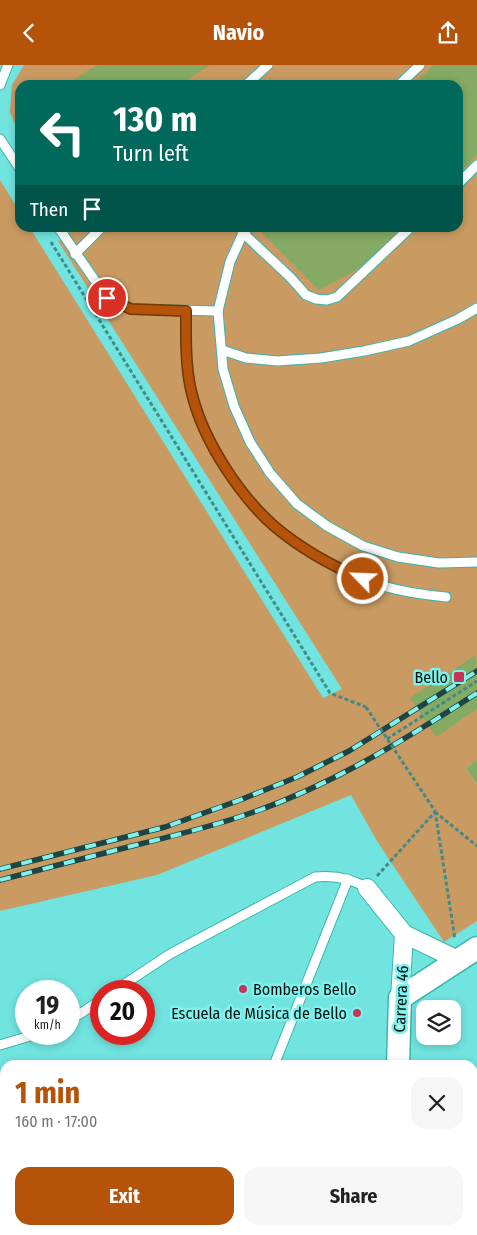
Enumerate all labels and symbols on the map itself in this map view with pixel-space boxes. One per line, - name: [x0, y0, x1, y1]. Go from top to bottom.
- pin: [86, 277, 128, 319]
- position arrow: [336, 552, 388, 604]
- place label: Bello: [415, 668, 448, 687]
- marker: Bello: [452, 670, 466, 684]
- street label: Carrera 46: [390, 965, 412, 1033]
- speed limit sign: 20: [90, 980, 155, 1045]
- place label: Bomberos Bello: [253, 980, 356, 999]
- marker: Bomberos Bello: [237, 983, 249, 995]
- place label: Escuela de Música de Bello: [171, 1004, 347, 1023]
- marker: Escuela de Música de Bello: [351, 1007, 363, 1019]

